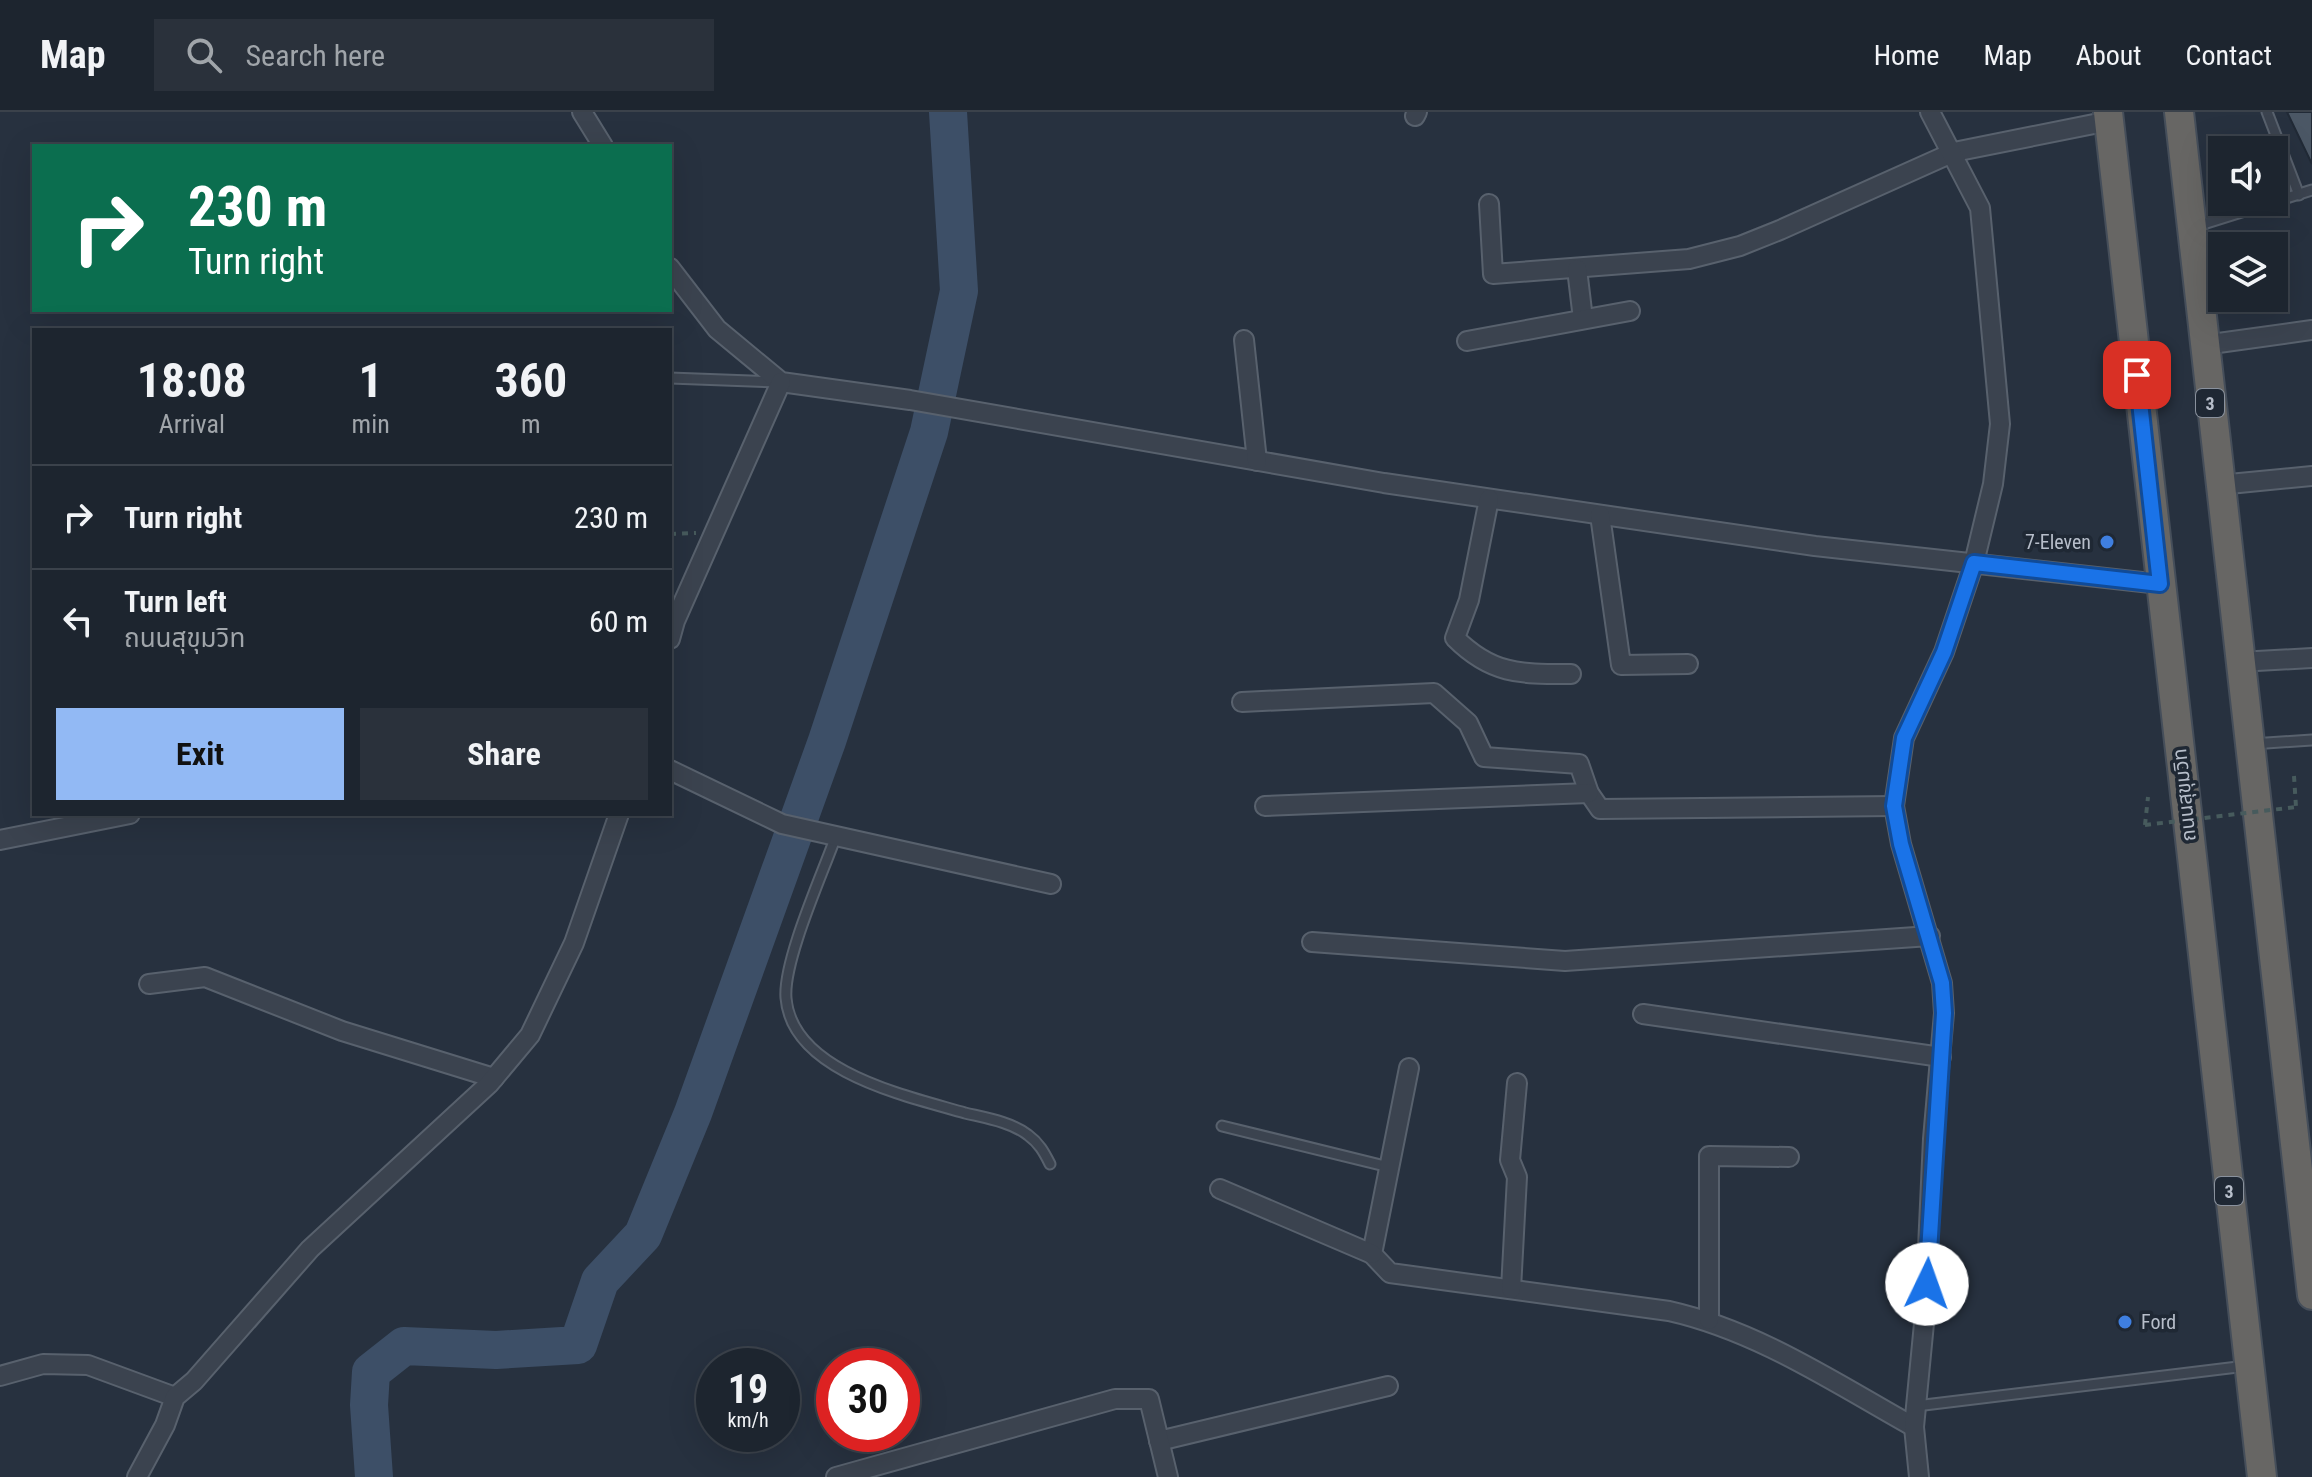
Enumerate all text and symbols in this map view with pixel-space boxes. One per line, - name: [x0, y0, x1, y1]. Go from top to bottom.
- search box: [154, 19, 714, 91]
- text: Map: [40, 33, 106, 77]
- icon: search: [182, 33, 226, 77]
- text: Search here: [246, 38, 385, 73]
- text: Home: [1874, 39, 1939, 72]
- text: Map: [1983, 39, 2032, 72]
- text: About: [2076, 39, 2142, 72]
- text: Contact: [2186, 39, 2272, 72]
- map controls: [2208, 136, 2288, 312]
- button: sound: [2208, 136, 2288, 216]
- text: 230 m: [188, 174, 327, 240]
- icon: right: [56, 176, 160, 280]
- button: layers: [2208, 232, 2288, 312]
- text: Turn right: [188, 241, 324, 283]
- pin: [2103, 341, 2171, 409]
- text: 18:08: [137, 352, 247, 409]
- text: 1: [359, 352, 383, 409]
- text: 360: [494, 352, 567, 409]
- icon: arrive: [2115, 353, 2159, 397]
- road number: 3: [2196, 389, 2224, 417]
- text: Arrival: [159, 409, 225, 439]
- text: min: [352, 409, 390, 439]
- text: m: [521, 409, 541, 439]
- icon: right: [56, 495, 100, 539]
- text: Turn right: [124, 500, 242, 535]
- text: 230 m: [574, 500, 648, 535]
- place label: 7-Eleven: [2025, 530, 2091, 554]
- marker: 7-Eleven: [2098, 533, 2116, 551]
- text: Turn left: [124, 584, 227, 619]
- icon: left: [56, 599, 100, 643]
- text: 60 m: [589, 604, 648, 639]
- text: ถนนสุขุมวิท: [124, 623, 245, 653]
- button: Exit: [56, 708, 344, 800]
- button: Share: [360, 708, 648, 800]
- street label: ถนนสุขุมวิท: [2167, 747, 2201, 843]
- road number: 3: [2215, 1177, 2243, 1205]
- position arrow: [1885, 1242, 1969, 1326]
- place label: Ford: [2141, 1310, 2176, 1334]
- marker: Ford: [2116, 1313, 2134, 1331]
- speed limit sign: 30: [816, 1348, 920, 1452]
- text: 19: [728, 1366, 768, 1413]
- text: km/h: [727, 1408, 769, 1432]

